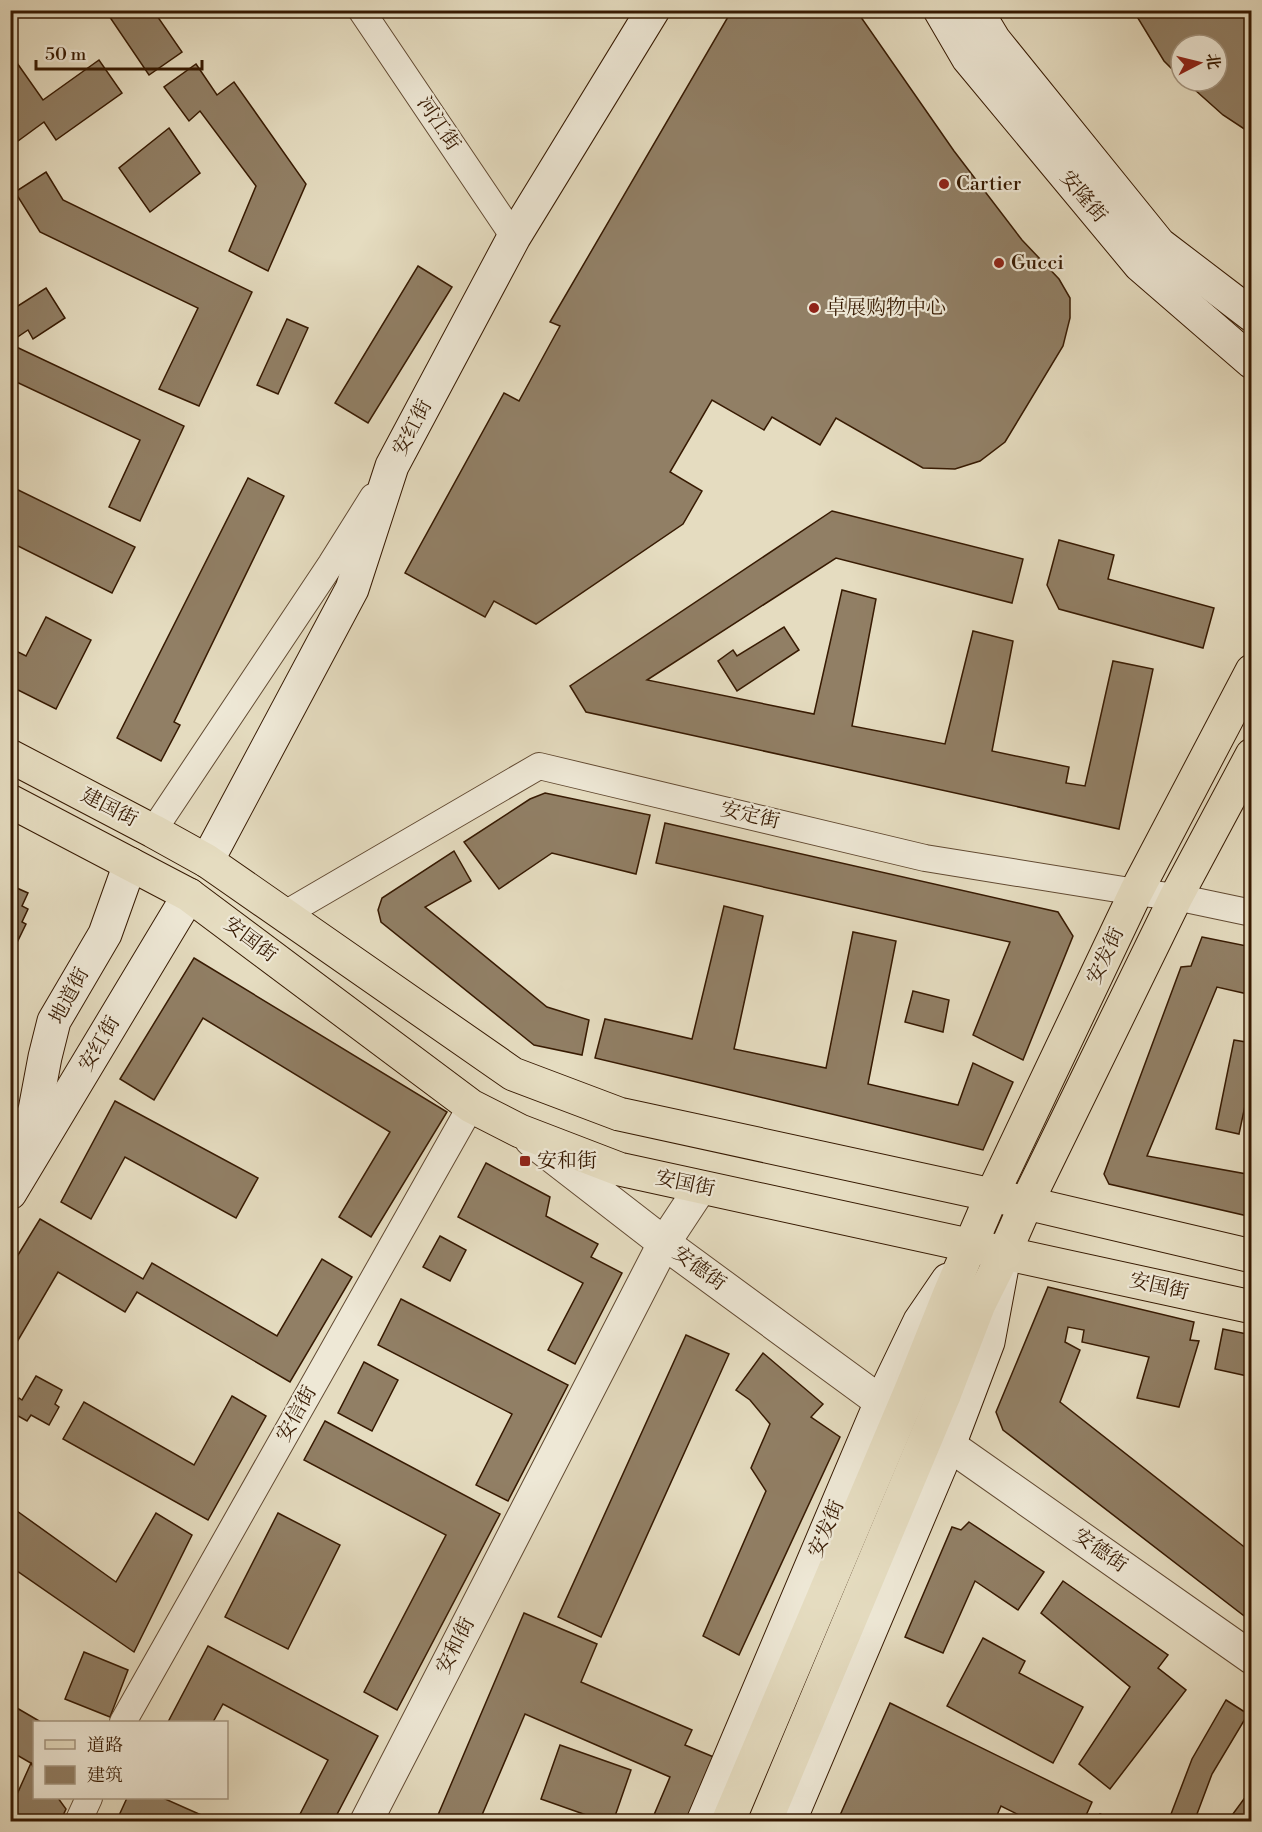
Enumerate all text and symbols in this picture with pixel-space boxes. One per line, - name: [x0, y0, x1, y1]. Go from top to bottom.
- scale bar: [36, 33, 202, 71]
- north arrow: [1169, 33, 1229, 93]
- text: 50 m: [45, 43, 87, 66]
- text: 北: [1202, 52, 1224, 70]
- street label: 河江街: [411, 92, 465, 156]
- street label: 安隆街: [1054, 166, 1112, 228]
- place label: Cartier: [956, 172, 1022, 197]
- marker: Cartier: [937, 177, 951, 191]
- place label: Gucci: [1011, 251, 1064, 276]
- marker: Gucci: [992, 256, 1006, 270]
- place label: 卓展购物中心: [826, 296, 946, 321]
- marker: 卓展购物中心: [807, 301, 821, 315]
- street label: 安红街: [388, 396, 438, 460]
- street label: 建国街: [77, 783, 141, 833]
- street label: 安定街: [718, 797, 782, 835]
- street label: 安国街: [219, 912, 281, 968]
- street label: 安发街: [1082, 924, 1130, 988]
- street label: 地道街: [45, 964, 95, 1028]
- street label: 安红街: [74, 1012, 126, 1076]
- place label: 安和街: [537, 1149, 597, 1174]
- marker: 安和街: [518, 1154, 532, 1168]
- street label: 安国街: [653, 1166, 717, 1202]
- street label: 安德街: [667, 1241, 731, 1297]
- street label: 安国街: [1127, 1268, 1191, 1306]
- street label: 安信街: [272, 1382, 322, 1446]
- street label: 安发街: [804, 1497, 850, 1561]
- street label: 安德街: [1068, 1524, 1132, 1578]
- street label: 安和街: [431, 1614, 481, 1678]
- legend: [33, 1721, 228, 1799]
- text: 道路: [87, 1734, 123, 1757]
- text: 建筑: [87, 1764, 123, 1787]

